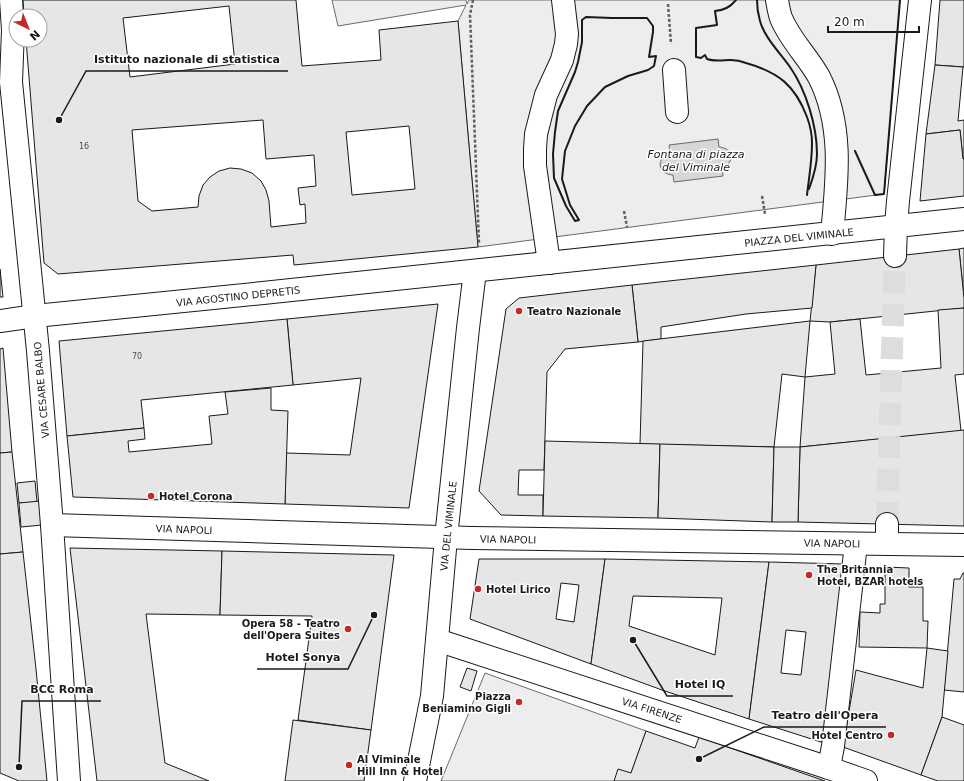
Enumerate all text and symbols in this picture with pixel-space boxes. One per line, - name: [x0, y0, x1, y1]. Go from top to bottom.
- north arrow: [8, 8, 48, 48]
- scale bar: [828, 8, 919, 34]
- text: 20 m: [834, 15, 865, 29]
- text: N: [27, 27, 42, 43]
- callout: Istituto nazionale di statistica: [86, 48, 288, 71]
- text: Istituto nazionale di statistica: [94, 53, 280, 66]
- house number: 16: [79, 142, 89, 151]
- water label: Fontana di piazza del Viminale: [648, 148, 745, 174]
- street label: PIAZZA DEL VIMINALE: [744, 226, 854, 249]
- street label: VIA AGOSTINO DEPRETIS: [175, 285, 301, 308]
- marker: Teatro Nazionale: [514, 306, 524, 316]
- place label: Teatro Nazionale: [527, 306, 622, 317]
- street label: VIA CESARE BALBO: [32, 341, 51, 439]
- house number: 70: [132, 352, 142, 361]
- street label: VIA DEL VIMINALE: [438, 481, 459, 571]
- marker: Hotel Corona: [146, 491, 156, 501]
- place label: Hotel Corona: [159, 491, 233, 502]
- street label: VIA NAPOLI: [156, 523, 212, 536]
- street label: VIA NAPOLI: [480, 534, 536, 545]
- street label: VIA NAPOLI: [804, 538, 860, 549]
- place label: The Britannia Hotel, BZAR hotels: [817, 564, 923, 587]
- marker: The Britannia Hotel, BZAR hotels: [804, 570, 814, 580]
- marker: Hotel Lirico: [473, 584, 483, 594]
- place label: Hotel Lirico: [486, 584, 551, 595]
- place label: Opera 58 - Teatro dell'Opera Suites: [242, 618, 340, 641]
- marker: Opera 58 - Teatro dell'Opera Suites: [343, 624, 353, 634]
- callout: Hotel Sonya: [257, 646, 348, 669]
- text: Hotel Sonya: [266, 651, 341, 664]
- callout: Hotel IQ: [667, 673, 733, 696]
- callout: BCC Roma: [22, 678, 101, 701]
- text: Hotel IQ: [675, 678, 725, 691]
- text: BCC Roma: [30, 683, 94, 696]
- place label: Piazza Beniamino Gigli: [422, 691, 511, 714]
- street label: VIA FIRENZE: [620, 696, 683, 725]
- marker: Piazza Beniamino Gigli: [514, 697, 524, 707]
- callout: Teatro dell'Opera: [764, 704, 886, 727]
- text: Teatro dell'Opera: [772, 709, 878, 722]
- place label: Hotel Centro: [811, 730, 883, 741]
- marker: Hotel Centro: [886, 730, 896, 740]
- place label: Al Viminale Hill Inn & Hotel: [357, 754, 443, 777]
- marker: Al Viminale Hill Inn & Hotel: [344, 760, 354, 770]

